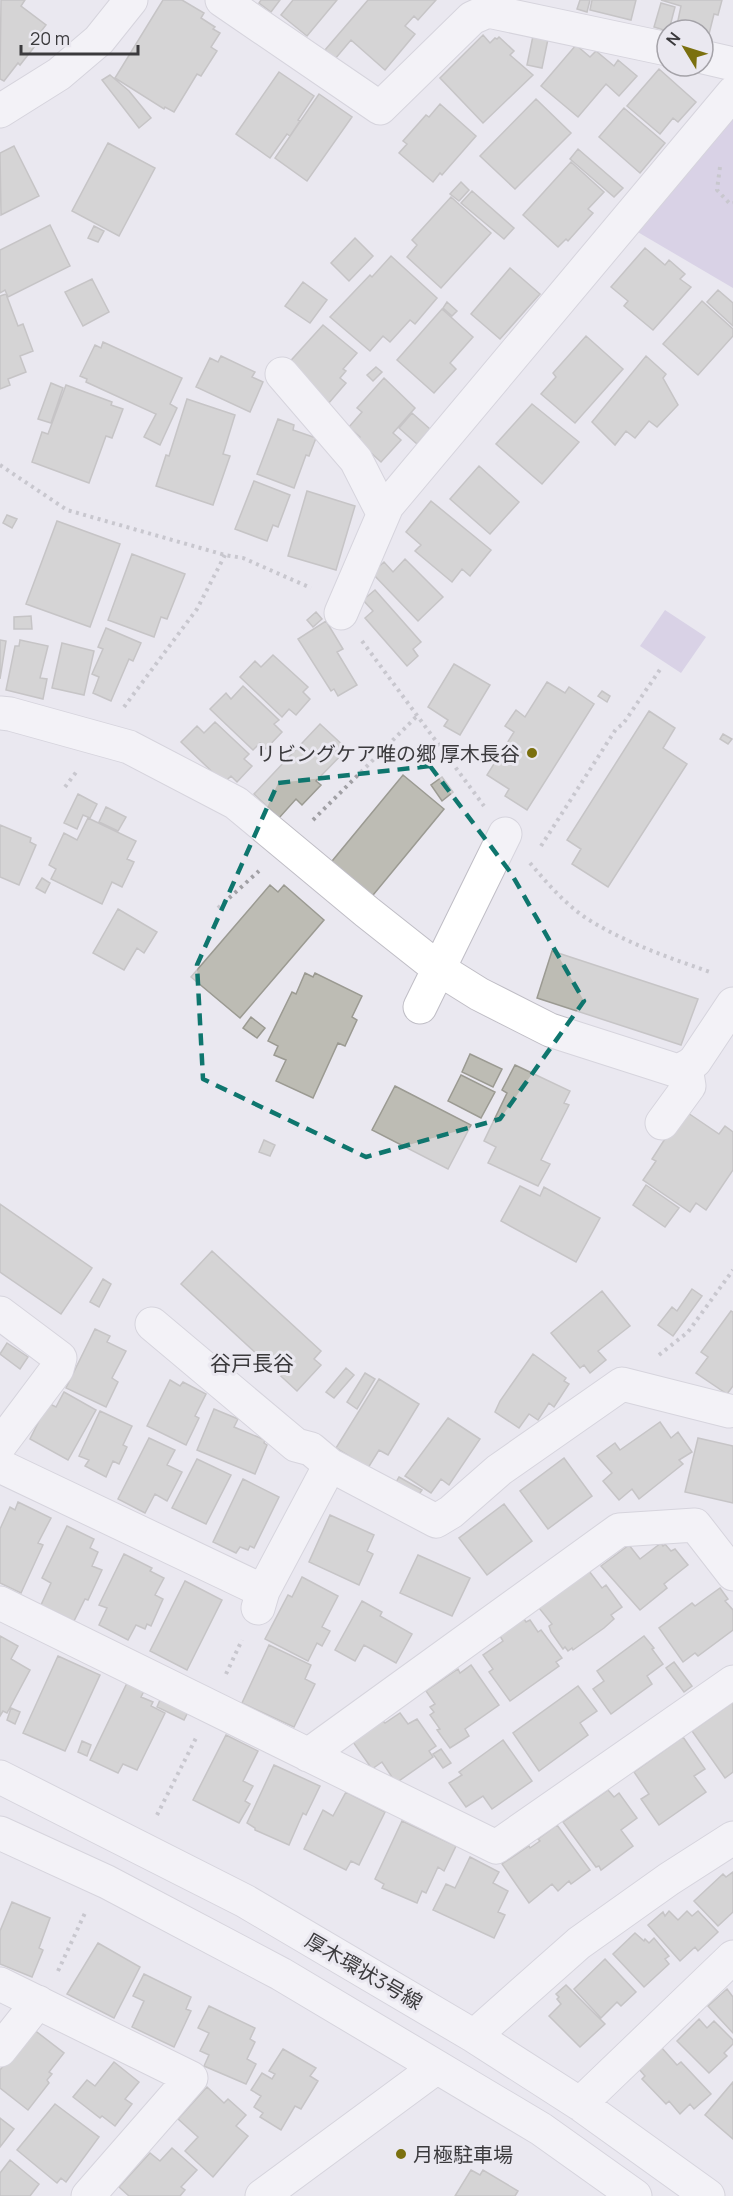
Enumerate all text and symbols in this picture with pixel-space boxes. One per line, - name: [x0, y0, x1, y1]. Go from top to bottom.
- scale bar: [21, 18, 138, 56]
- north arrow: [655, 18, 715, 78]
- text: 20 m: [30, 26, 70, 50]
- text: N: [661, 27, 685, 50]
- place label: リビングケア唯の郷 厚木長谷: [256, 740, 520, 767]
- marker: リビングケア唯の郷 厚木長谷: [525, 746, 539, 760]
- district label: 谷戸長谷: [210, 1349, 294, 1377]
- street label: 厚木環状3号線: [300, 1927, 428, 2015]
- place label: 月極駐車場: [413, 2141, 513, 2168]
- marker: 月極駐車場: [394, 2147, 408, 2161]

